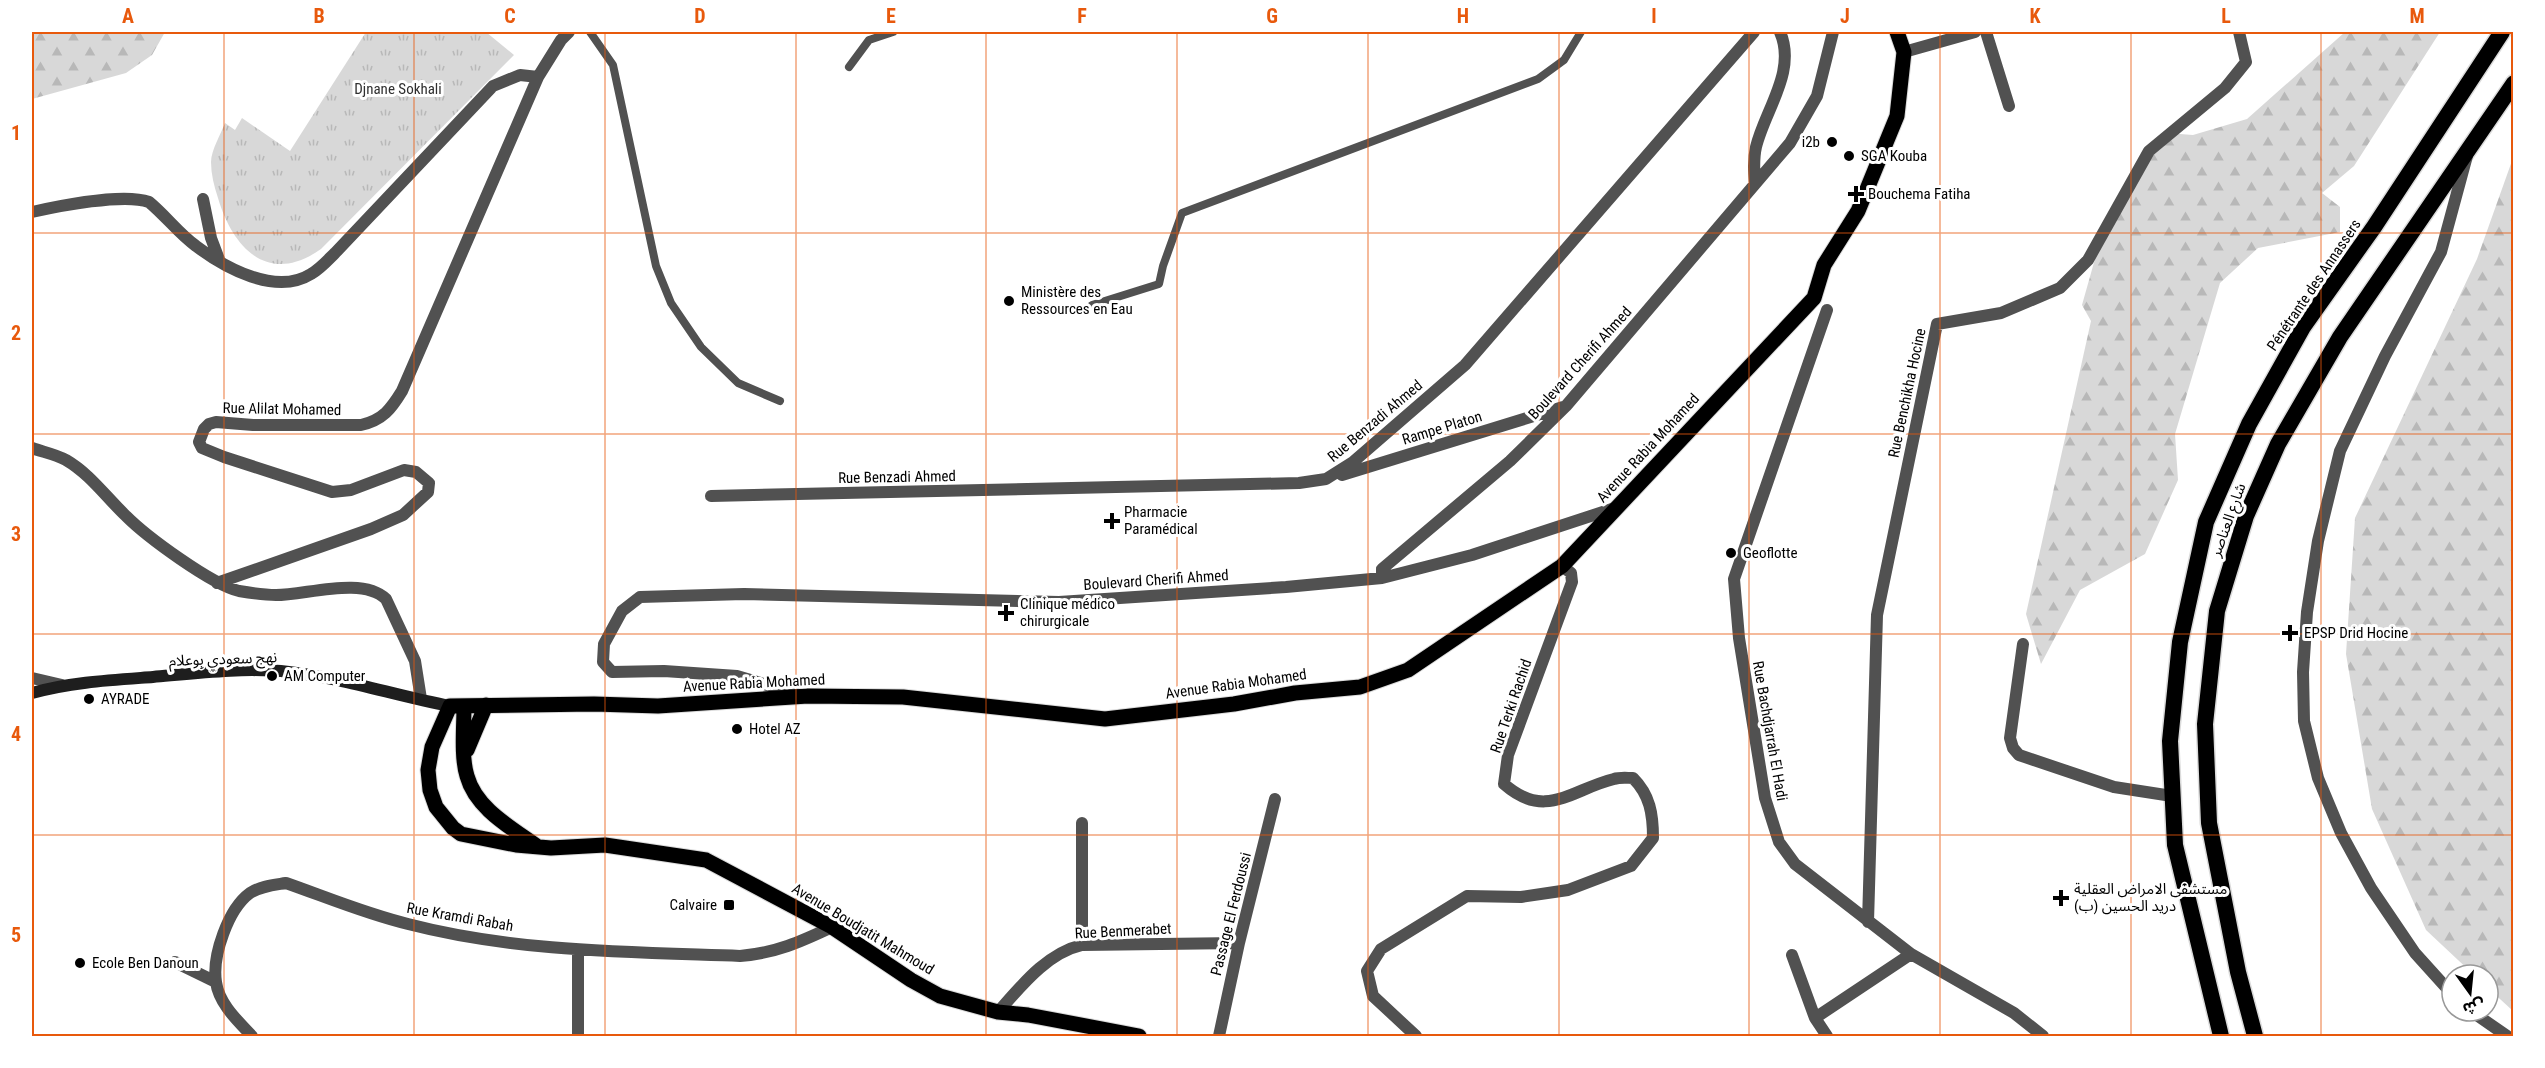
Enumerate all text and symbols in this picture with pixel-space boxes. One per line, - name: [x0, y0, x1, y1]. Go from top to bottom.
- text: A: [122, 4, 134, 28]
- text: B: [313, 4, 325, 28]
- text: C: [504, 4, 516, 28]
- text: D: [694, 4, 706, 28]
- text: E: [886, 4, 896, 28]
- text: F: [1077, 4, 1087, 28]
- text: G: [1266, 4, 1278, 28]
- text: H: [1457, 4, 1469, 28]
- text: I: [1651, 4, 1657, 28]
- text: J: [1840, 4, 1850, 28]
- text: K: [2029, 4, 2041, 28]
- text: L: [2221, 4, 2231, 28]
- text: M: [2409, 4, 2425, 28]
- park label: Djnane Sokhali: [354, 80, 442, 98]
- text: 1: [11, 121, 21, 145]
- place label: i2b: [1802, 133, 1820, 151]
- marker: i2b: [1825, 135, 1839, 149]
- place label: SGA Kouba: [1861, 147, 1927, 165]
- marker: SGA Kouba: [1842, 149, 1856, 163]
- place label: Bouchema Fatiha: [1868, 185, 1971, 203]
- marker: Bouchema Fatiha: [1849, 187, 1863, 201]
- street label: Pénétrante des Annassers: [2263, 216, 2365, 354]
- place label: Ministère des Ressources en Eau: [1021, 283, 1133, 318]
- marker: Ministère des Ressources en Eau: [1002, 294, 1016, 308]
- street label: Boulevard Cherifi Ahmed: [1525, 303, 1635, 423]
- text: 2: [11, 321, 21, 345]
- street label: Rue Benchikha Hocine: [1884, 327, 1930, 459]
- street label: Rue Benzadi Ahmed: [1324, 376, 1426, 466]
- street label: Avenue Rabia Mohamed: [1593, 390, 1703, 506]
- street label: Rue Alilat Mohamed: [222, 399, 342, 419]
- street label: Rampe Platon: [1400, 407, 1484, 449]
- street label: Rue Benzadi Ahmed: [838, 467, 956, 487]
- street label: شارع العناصر: [2206, 481, 2253, 561]
- place label: Pharmacie Paramédical: [1124, 503, 1198, 538]
- marker: Pharmacie Paramédical: [1105, 514, 1119, 528]
- text: 3: [11, 522, 21, 546]
- place label: Geoflotte: [1743, 544, 1797, 562]
- marker: Geoflotte: [1724, 546, 1738, 560]
- street label: Boulevard Cherifi Ahmed: [1083, 566, 1229, 594]
- place label: Clinique médico chirurgicale: [1020, 595, 1115, 630]
- marker: Clinique médico chirurgicale: [997, 604, 1015, 622]
- marker: EPSP Drid Hocine: [2281, 624, 2299, 642]
- place label: EPSP Drid Hocine: [2304, 624, 2408, 642]
- street label: نهج سعودي بوعلام: [169, 648, 278, 673]
- street label: Rue Terki Rachid: [1487, 657, 1535, 755]
- street label: Rue Bachdjarrah El Hadi: [1749, 660, 1791, 802]
- street label: Avenue Rabia Mohamed: [1164, 665, 1308, 703]
- place label: AM Computer: [284, 667, 366, 685]
- marker: AM Computer: [265, 669, 279, 683]
- street label: Avenue Rabia Mohamed: [682, 670, 826, 696]
- place label: AYRADE: [101, 690, 149, 708]
- marker: AYRADE: [82, 692, 96, 706]
- place label: Hotel AZ: [749, 720, 801, 738]
- text: 4: [11, 722, 21, 746]
- marker: Hotel AZ: [730, 722, 744, 736]
- street label: Passage El Ferdoussi: [1207, 851, 1255, 977]
- street label: Avenue Boudjatit Mahmoud: [789, 879, 937, 979]
- place label: مستشفى الامراض العقلية دريد الحسين (ب): [2074, 880, 2227, 915]
- marker: مستشفى الامراض العقلية دريد الحسين (ب): [2052, 889, 2070, 907]
- place label: Calvaire: [669, 896, 717, 914]
- marker: Calvaire: [722, 898, 736, 912]
- street label: Rue Kramdi Rabah: [405, 899, 515, 935]
- street label: Rue Benmerabet: [1074, 919, 1172, 943]
- text: 5: [11, 923, 21, 947]
- place label: Ecole Ben Danoun: [92, 954, 199, 972]
- marker: Ecole Ben Danoun: [73, 956, 87, 970]
- north arrow: [2440, 963, 2500, 1023]
- text: ش: [2461, 995, 2487, 1019]

